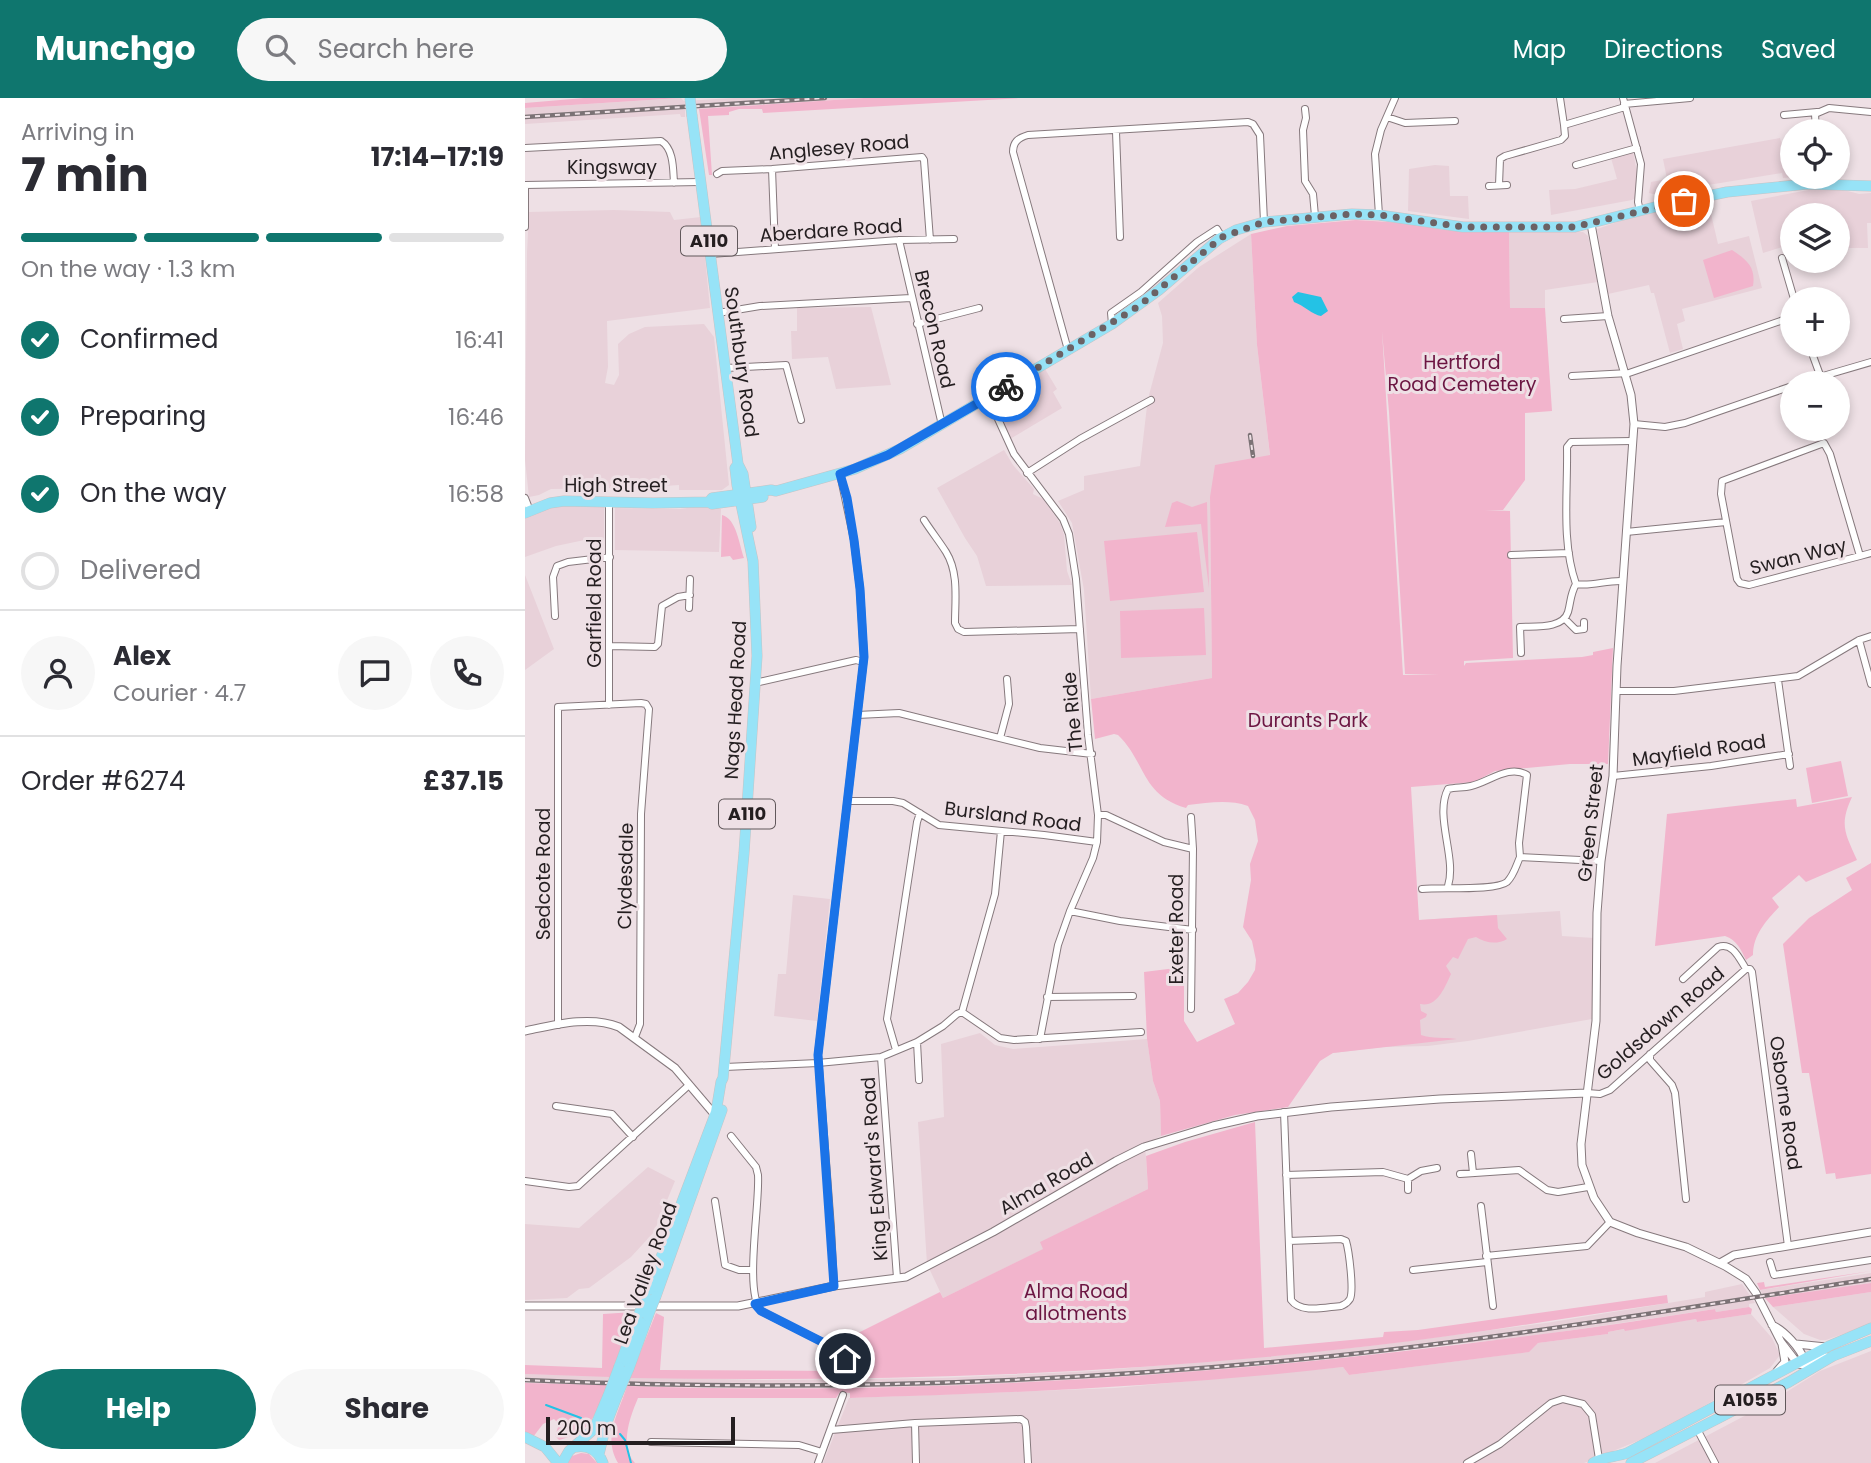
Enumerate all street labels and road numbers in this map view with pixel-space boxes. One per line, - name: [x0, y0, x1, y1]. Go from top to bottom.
- street label: Anglesey Road: [768, 128, 911, 167]
- street label: Kingsway: [567, 154, 657, 181]
- street label: Aberdare Road: [758, 212, 904, 249]
- road number: A110: [681, 226, 737, 256]
- street label: Brecon Road: [908, 267, 961, 391]
- street label: Southbury Road: [718, 285, 765, 439]
- street label: High Street: [564, 472, 668, 499]
- street label: Swan Way: [1747, 531, 1850, 582]
- street label: Garfield Road: [581, 538, 608, 668]
- street label: Nags Head Road: [718, 620, 753, 780]
- street label: The Ride: [1056, 671, 1089, 753]
- street label: Mayfield Road: [1631, 728, 1768, 773]
- street label: Green Street: [1571, 763, 1610, 883]
- street label: Bursland Road: [943, 795, 1083, 838]
- road number: A110: [719, 800, 775, 828]
- street label: Sedcote Road: [530, 808, 557, 940]
- street label: Clydesdale: [611, 822, 640, 930]
- street label: Exeter Road: [1163, 874, 1190, 984]
- street label: Goldsdown Road: [1590, 960, 1730, 1087]
- street label: Osborne Road: [1763, 1034, 1808, 1172]
- street label: King Edward's Road: [855, 1076, 894, 1262]
- street label: Alma Road: [994, 1146, 1098, 1221]
- street label: Lea Valley Road: [607, 1198, 684, 1348]
- road number: A1055: [1715, 1386, 1785, 1414]

